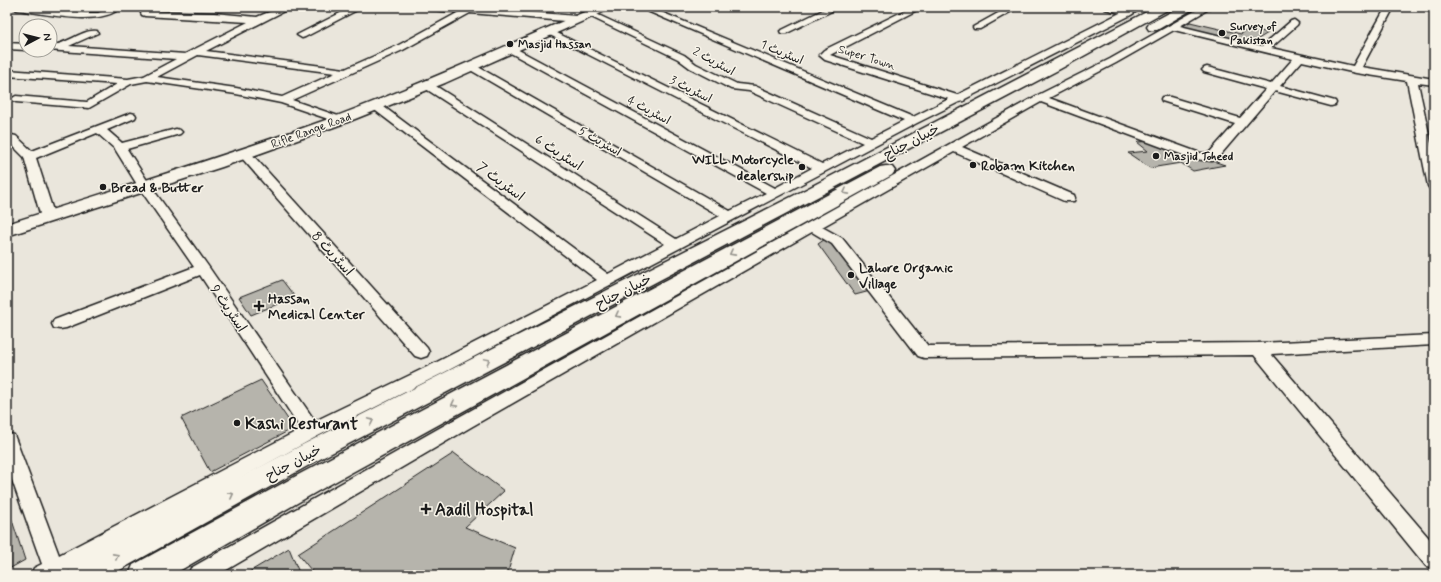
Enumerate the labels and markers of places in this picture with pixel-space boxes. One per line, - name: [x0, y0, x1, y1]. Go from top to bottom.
- place label: Survey of Pakistan: [1230, 19, 1277, 49]
- marker: Survey of Pakistan: [1217, 28, 1227, 38]
- place label: Masjid Hassan: [518, 37, 592, 53]
- marker: Masjid Hassan: [505, 39, 515, 49]
- place label: Masjid Toheed: [1164, 149, 1234, 165]
- place label: WILL Motorcycle dealership: [691, 151, 794, 185]
- marker: Masjid Toheed: [1151, 151, 1161, 161]
- place label: Robam Kitchen: [981, 157, 1075, 175]
- marker: Robam Kitchen: [968, 160, 978, 170]
- marker: WILL Motorcycle dealership: [797, 162, 807, 172]
- place label: Bread & Butter: [111, 179, 204, 197]
- marker: Bread & Butter: [98, 182, 108, 192]
- place label: Lahore Organic Village: [859, 259, 953, 294]
- marker: Lahore Organic Village: [846, 270, 856, 280]
- place label: Hassan Medical Center: [268, 290, 366, 324]
- marker: Hassan Medical Center: [253, 300, 265, 312]
- place label: Kashi Resturant: [245, 413, 358, 435]
- marker: Kashi Resturant: [232, 418, 242, 428]
- place label: Aadil Hospital: [435, 499, 533, 521]
- marker: Aadil Hospital: [420, 503, 432, 515]

